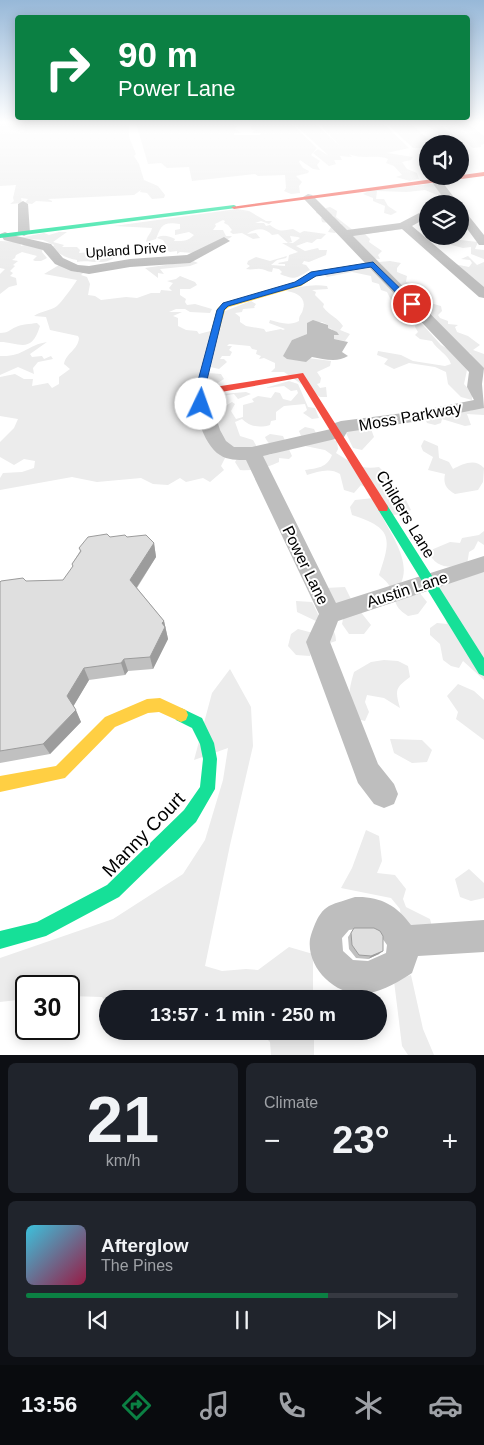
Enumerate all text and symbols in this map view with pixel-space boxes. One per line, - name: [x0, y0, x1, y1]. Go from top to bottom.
- icon: right: [35, 35, 100, 100]
- text: 90 m: [118, 35, 198, 74]
- text: Power Lane: [118, 76, 235, 101]
- map controls: [419, 135, 469, 245]
- button: sound: [419, 135, 469, 185]
- button: layers: [419, 195, 469, 245]
- street label: Upland Drive: [85, 239, 167, 261]
- pin: [391, 283, 433, 325]
- icon: arrive: [398, 290, 426, 318]
- position arrow: [174, 377, 226, 429]
- street label: Moss Parkway: [357, 399, 463, 434]
- street label: Childers Lane: [373, 468, 438, 561]
- street label: Power Lane: [279, 523, 332, 607]
- street label: Austin Lane: [364, 568, 450, 611]
- street label: Manny Court: [98, 787, 189, 881]
- speed limit sign: 30: [15, 975, 80, 1040]
- text: 13:57 · 1 min · 250 m: [150, 1004, 336, 1025]
- text: 21: [87, 1083, 159, 1156]
- text: Climate: [264, 1094, 318, 1111]
- text: 23°: [332, 1119, 390, 1161]
- text: −: [264, 1125, 280, 1156]
- text: +: [442, 1125, 458, 1156]
- text: km/h: [106, 1152, 140, 1169]
- text: Afterglow: [101, 1235, 189, 1256]
- text: The Pines: [101, 1257, 173, 1274]
- icon: previous: [84, 1306, 112, 1334]
- icon: pause: [228, 1306, 256, 1334]
- icon: next: [372, 1306, 400, 1334]
- icon: directions: [119, 1388, 154, 1423]
- icon: music: [197, 1388, 232, 1423]
- icon: phone: [274, 1388, 309, 1423]
- icon: climate: [351, 1388, 386, 1423]
- icon: car: [428, 1388, 463, 1423]
- text: 13:56: [21, 1392, 77, 1417]

